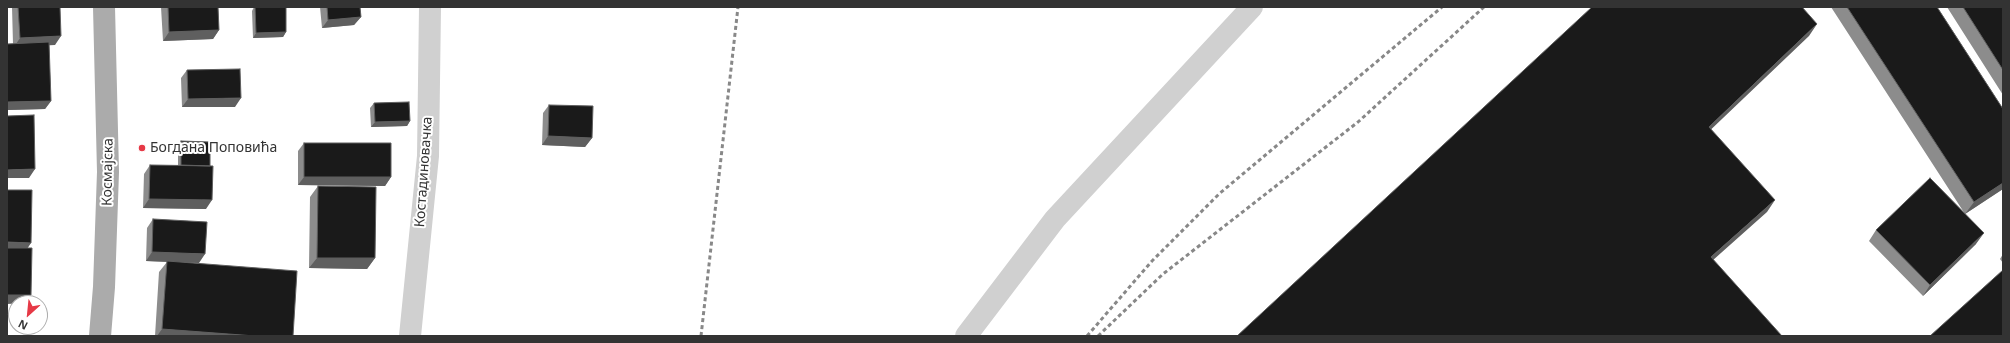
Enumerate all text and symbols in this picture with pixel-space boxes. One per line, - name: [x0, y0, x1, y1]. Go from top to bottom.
- street label: Костадиновачка: [412, 116, 436, 228]
- street label: Космајска: [99, 138, 117, 206]
- place label: Богдана Поповића: [150, 140, 277, 156]
- marker: Богдана Поповића: [137, 143, 147, 153]
- north arrow: [8, 295, 48, 335]
- text: N: [15, 317, 30, 334]

